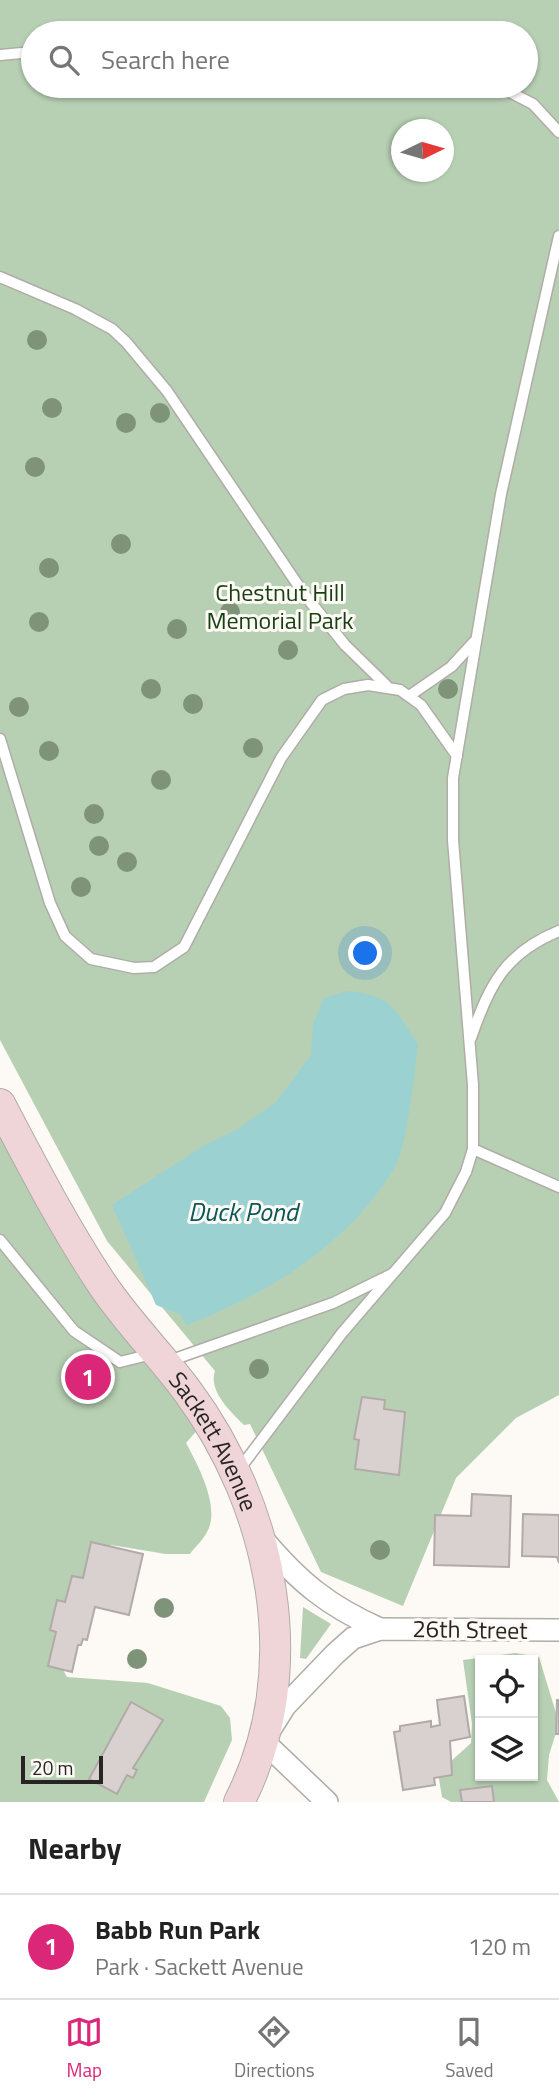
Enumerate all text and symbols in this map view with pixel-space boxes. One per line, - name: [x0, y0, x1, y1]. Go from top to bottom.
- search box: [21, 21, 538, 98]
- text: Search here: [101, 40, 230, 79]
- icon: search: [45, 41, 83, 79]
- north arrow: [391, 119, 454, 182]
- park label: Chestnut Hill Memorial Park: [206, 574, 354, 638]
- your location: [348, 936, 382, 970]
- water label: Duck Pond: [188, 1192, 301, 1231]
- pin: 1: [65, 1351, 111, 1403]
- street label: Sackett Avenue: [160, 1363, 267, 1516]
- street label: 26th Street: [412, 1610, 529, 1648]
- map controls: [475, 1655, 538, 1781]
- button: locate: [475, 1655, 538, 1718]
- button: layers: [475, 1718, 538, 1781]
- scale bar: [21, 1753, 103, 1785]
- text: 20 m: [32, 1753, 73, 1782]
- text: Nearby: [28, 1825, 121, 1871]
- text: Babb Run Park: [95, 1910, 260, 1949]
- text: 1: [45, 1929, 57, 1964]
- text: 120 m: [468, 1929, 531, 1964]
- text: Park · Sackett Avenue: [95, 1949, 304, 1984]
- tab: Map: [65, 2013, 103, 2084]
- tab: Directions: [234, 2013, 315, 2084]
- tab: Saved: [445, 2013, 494, 2084]

